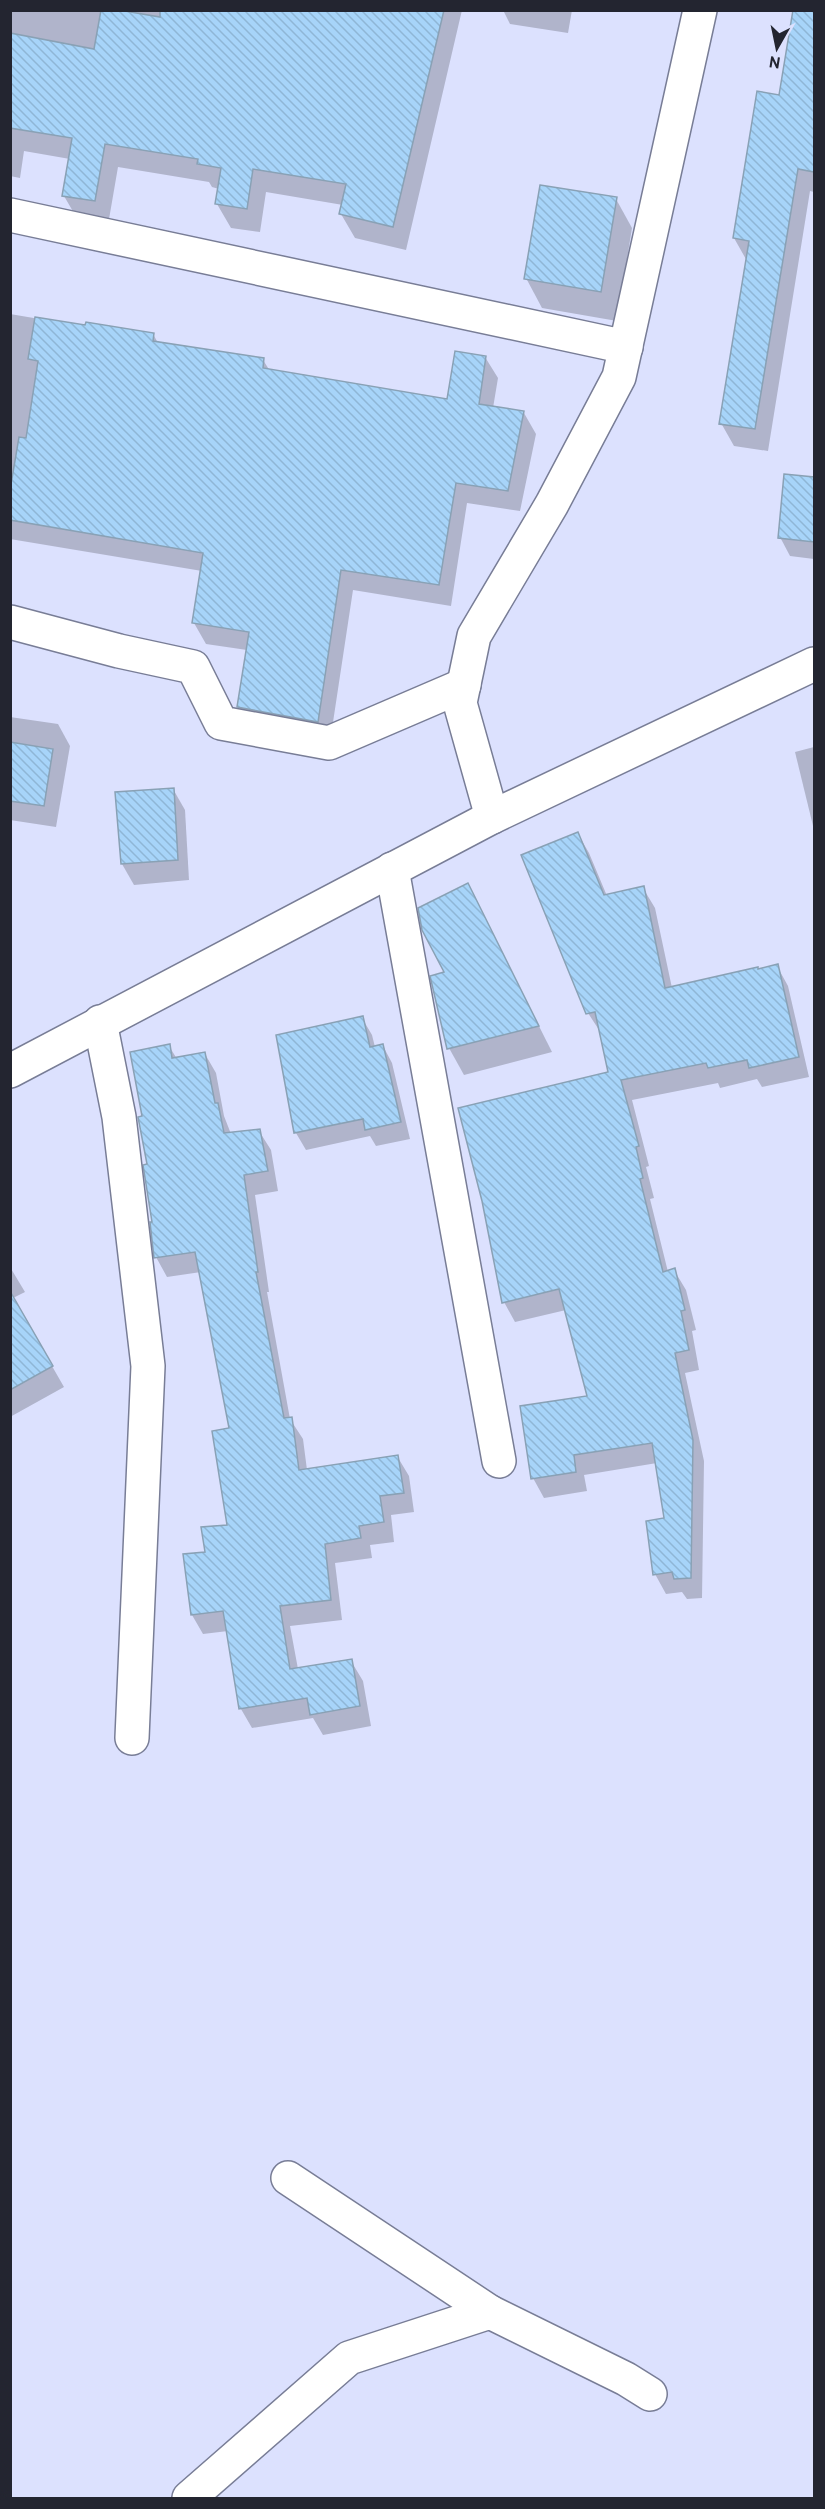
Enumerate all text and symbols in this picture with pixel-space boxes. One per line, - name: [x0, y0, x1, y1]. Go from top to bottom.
- north arrow: [747, 18, 807, 78]
- text: N: [768, 50, 782, 72]

